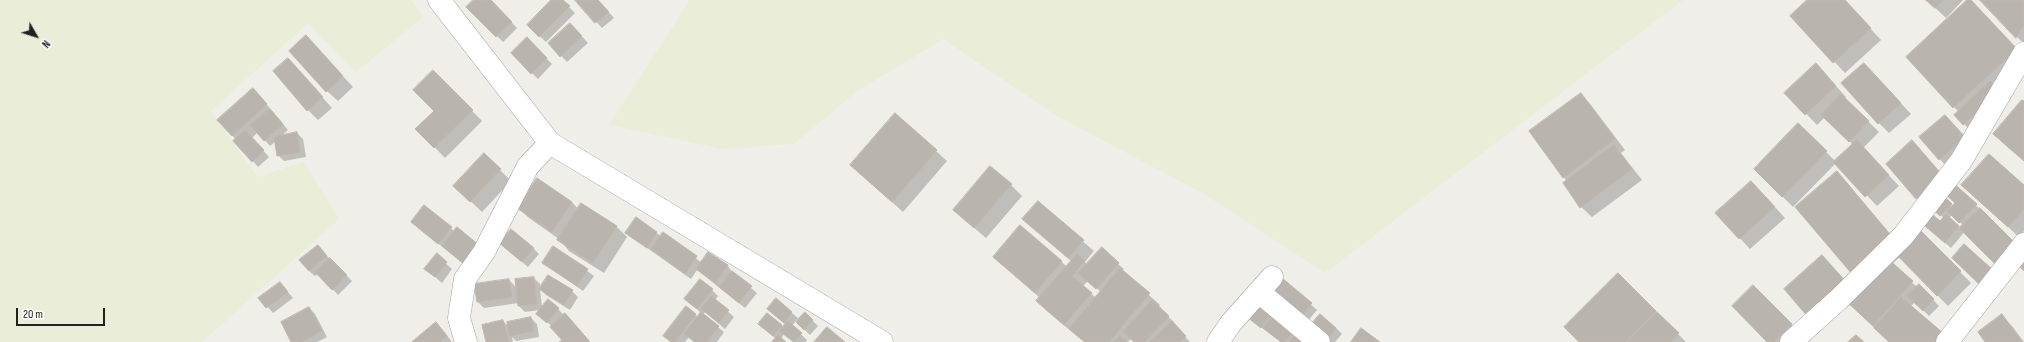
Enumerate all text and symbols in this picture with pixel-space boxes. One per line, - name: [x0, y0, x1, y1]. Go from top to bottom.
- north arrow: [16, 16, 56, 56]
- text: N: [39, 37, 53, 50]
- scale bar: [18, 300, 107, 326]
- text: 20 m: [23, 307, 43, 322]

